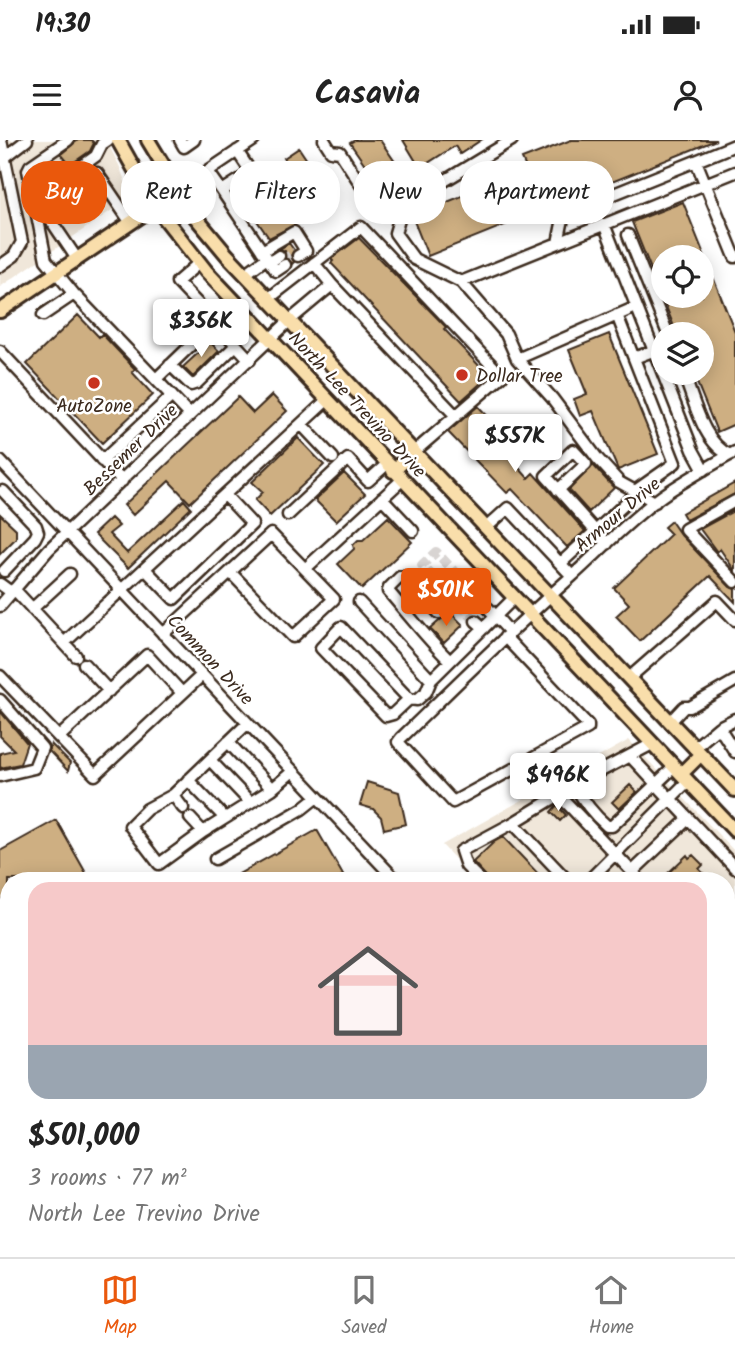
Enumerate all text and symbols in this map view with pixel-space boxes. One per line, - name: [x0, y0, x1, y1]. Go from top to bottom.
- text: 19:30: [35, 4, 90, 46]
- text: Casavia: [315, 69, 420, 120]
- icon: menu: [28, 76, 66, 114]
- icon: person: [669, 76, 707, 114]
- chip: Buy: [21, 161, 107, 224]
- chip: Rent: [121, 161, 216, 224]
- chip: Filters: [230, 161, 340, 224]
- chip: New: [354, 161, 446, 224]
- chip: Apartment: [460, 161, 614, 224]
- map controls: [651, 245, 714, 385]
- button: locate: [651, 245, 714, 308]
- pin: $356K: [152, 300, 250, 359]
- text: $356K: [169, 304, 233, 340]
- button: layers: [651, 322, 714, 385]
- street label: North Lee Trevino Drive: [280, 325, 433, 486]
- place label: Dollar Tree: [476, 362, 563, 392]
- marker: Dollar Tree: [454, 367, 470, 383]
- marker: AutoZone: [86, 375, 102, 391]
- place label: AutoZone: [56, 392, 132, 422]
- street label: Bessemer Drive: [77, 397, 186, 504]
- pin: $557K: [466, 414, 564, 474]
- text: $557K: [484, 419, 546, 455]
- street label: Armour Drive: [569, 470, 668, 561]
- pin: $501K: [397, 568, 495, 628]
- text: $501K: [417, 573, 475, 609]
- street label: Common Drive: [159, 608, 260, 713]
- pin: $496K: [509, 754, 607, 813]
- text: $496K: [526, 758, 590, 794]
- icon: home: [305, 928, 431, 1054]
- text: $501,000: [28, 1113, 139, 1161]
- text: 3 rooms · 77 m²: [28, 1161, 187, 1197]
- text: North Lee Trevino Drive: [28, 1197, 260, 1233]
- tab: Map: [101, 1271, 139, 1343]
- tab: Saved: [341, 1271, 387, 1343]
- tab: Home: [589, 1271, 634, 1343]

